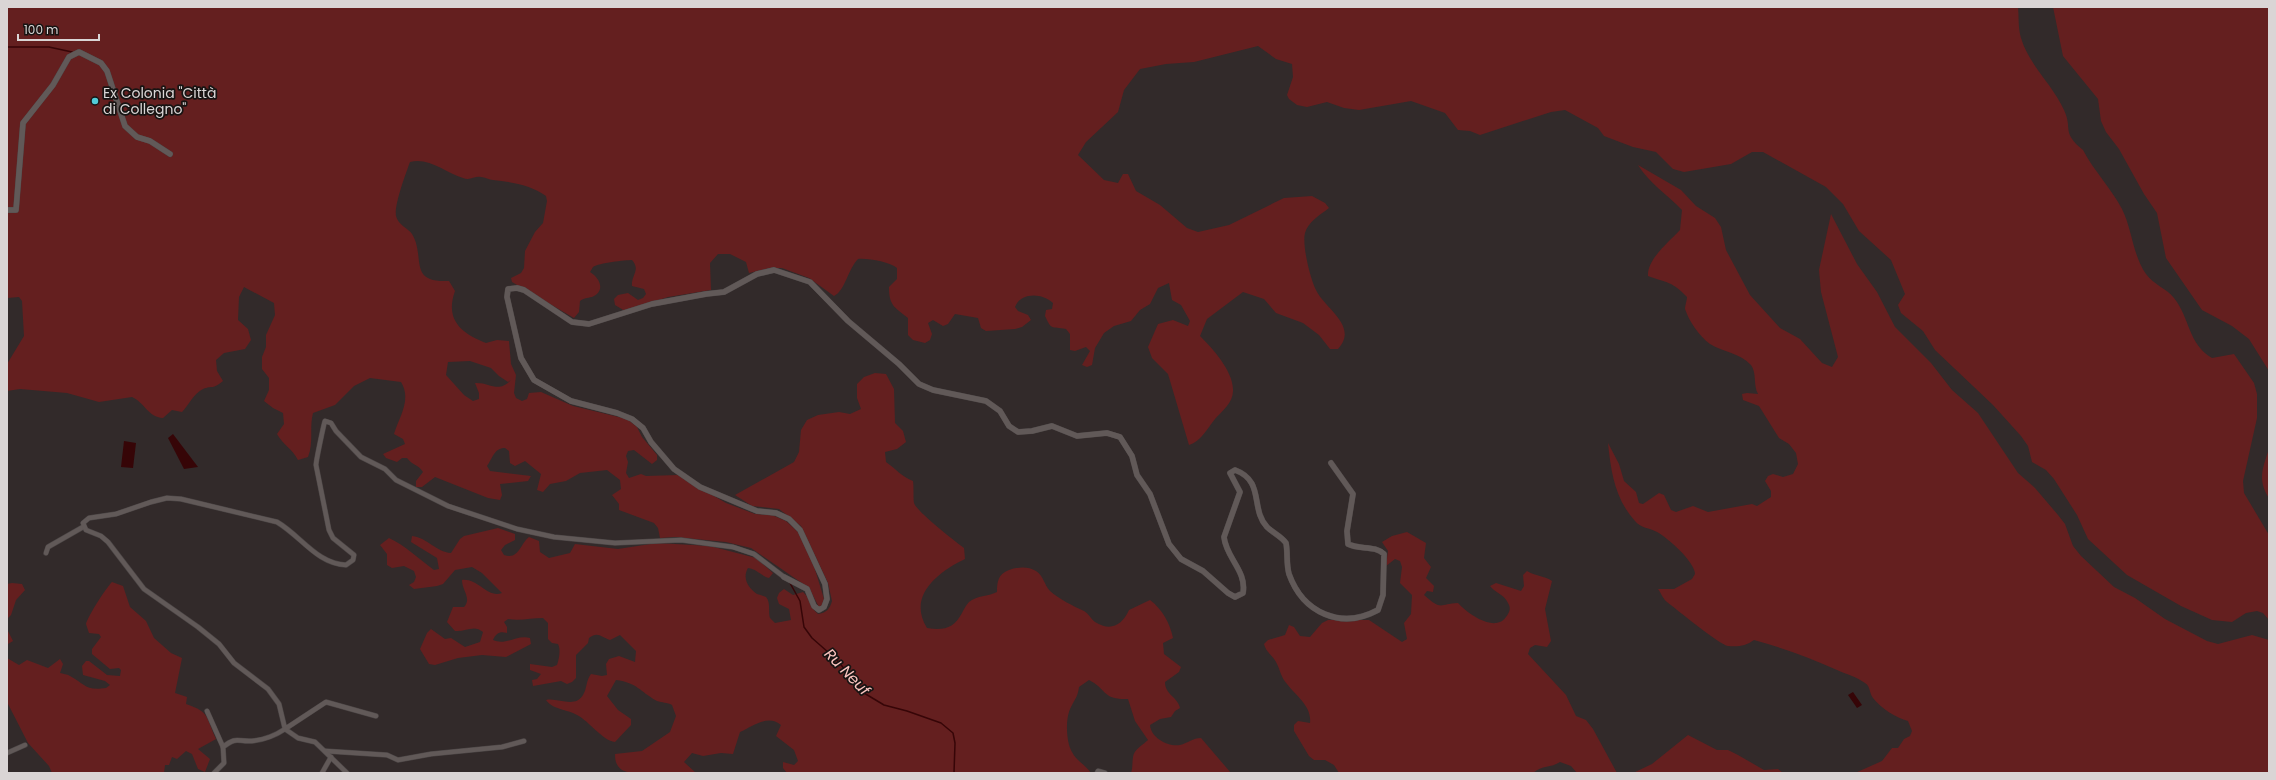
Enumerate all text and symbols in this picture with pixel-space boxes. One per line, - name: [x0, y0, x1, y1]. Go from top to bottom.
- scale bar: [18, 16, 99, 42]
- text: 100 m: [24, 21, 58, 38]
- place label: Ex Colonia "Città di Collegno": [103, 83, 216, 119]
- marker: Ex Colonia "Città di Collegno": [90, 96, 100, 106]
- water label: Ru Neuf: [820, 644, 876, 700]

